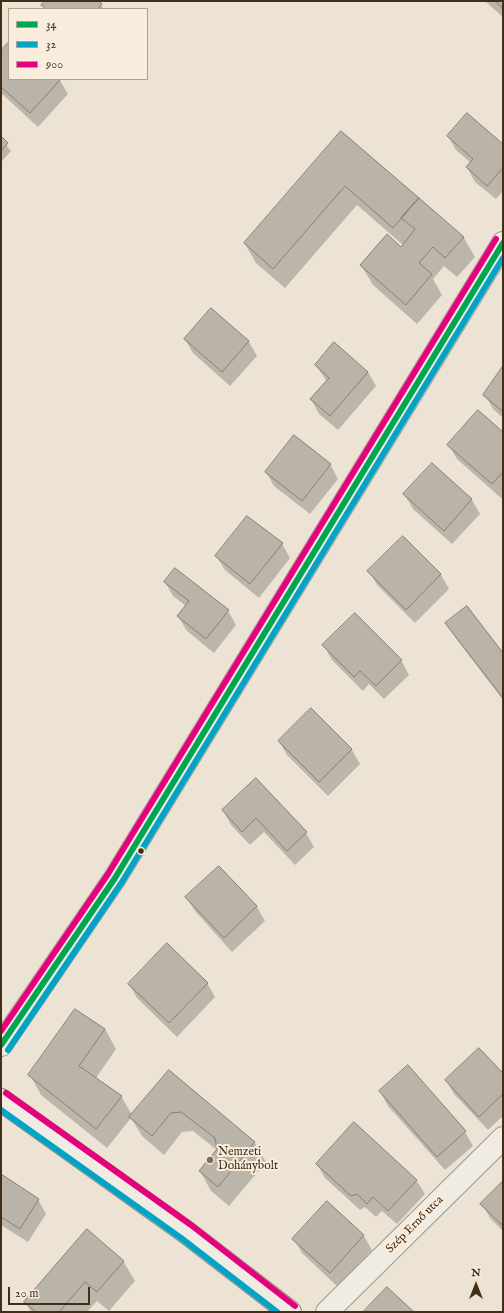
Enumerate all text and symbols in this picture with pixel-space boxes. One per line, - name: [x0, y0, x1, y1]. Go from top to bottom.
- legend: [8, 8, 148, 80]
- text: 34: [46, 17, 56, 32]
- text: 32: [46, 37, 56, 52]
- text: 900: [46, 57, 63, 72]
- unlabelled marker: [136, 846, 146, 856]
- place label: Nemzeti Dohánybolt: [218, 1146, 278, 1174]
- marker: Nemzeti Dohánybolt: [205, 1155, 215, 1165]
- street label: Szép Ernő utca: [383, 1193, 447, 1257]
- north arrow: [456, 1265, 496, 1305]
- text: N: [471, 1266, 481, 1280]
- scale bar: [10, 1279, 92, 1305]
- text: 20 m: [15, 1286, 38, 1301]

